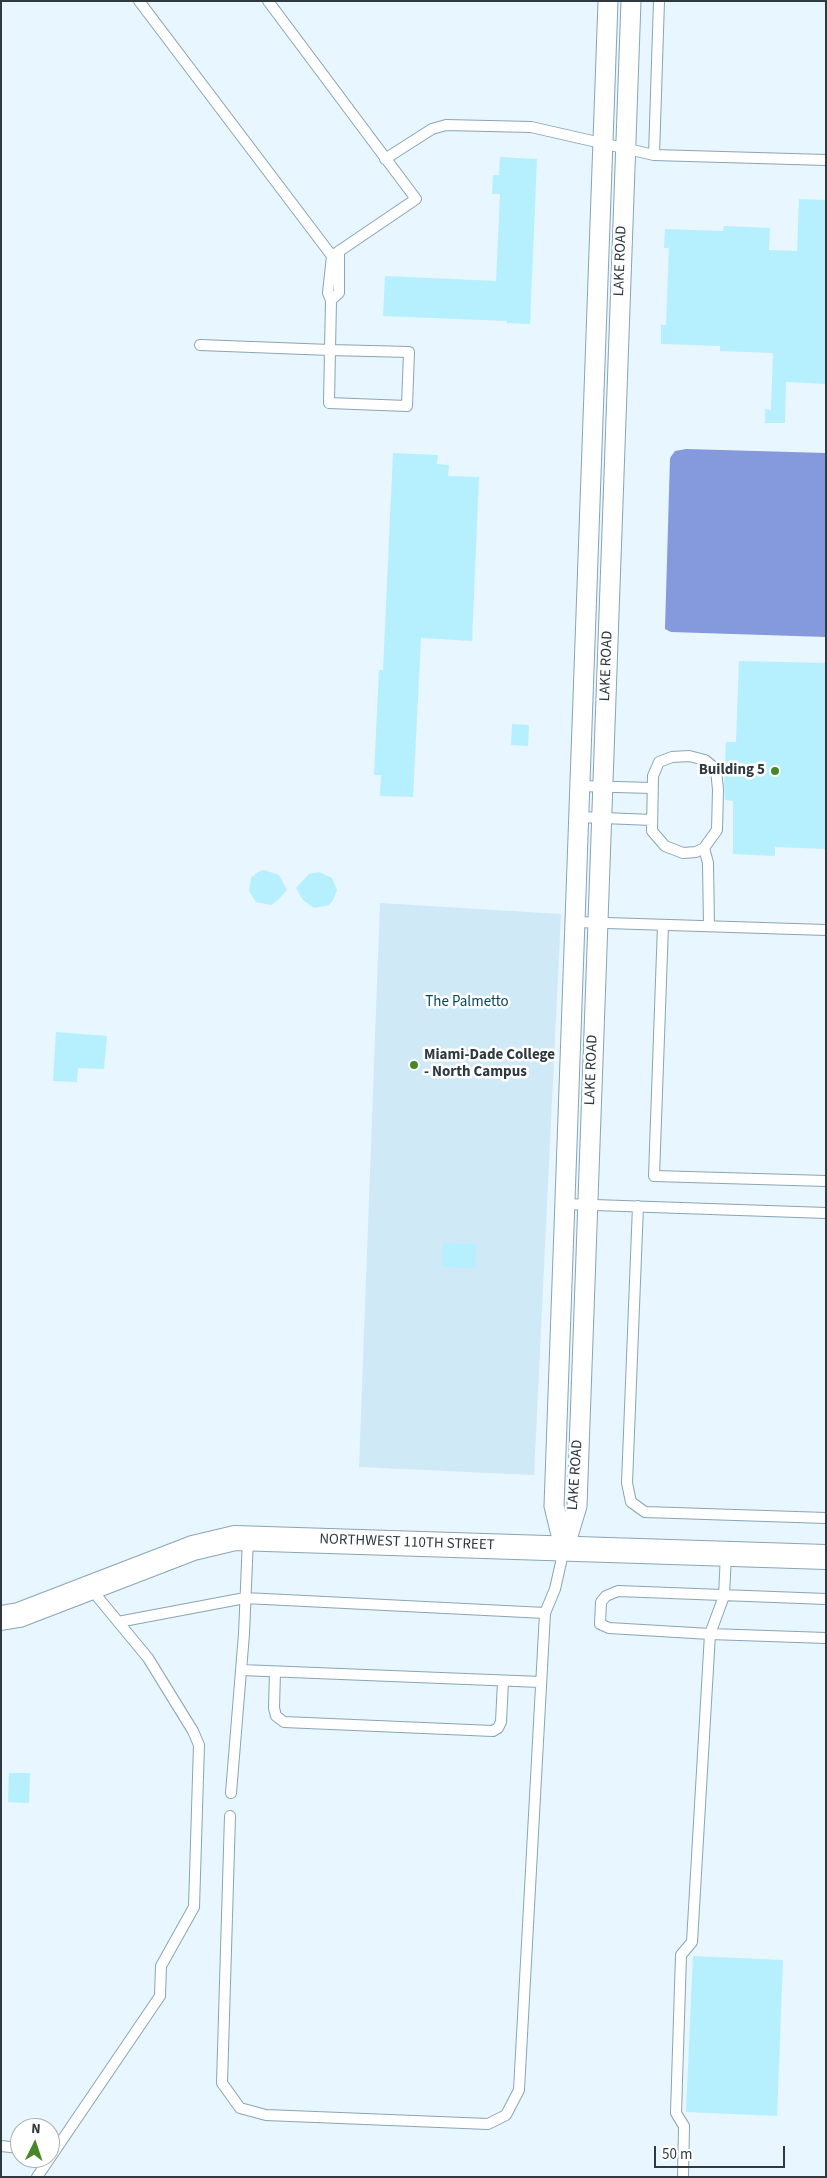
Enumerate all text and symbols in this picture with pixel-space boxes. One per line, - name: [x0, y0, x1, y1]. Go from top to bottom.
- street label: LAKE ROAD: [611, 225, 631, 297]
- street label: LAKE ROAD: [597, 630, 617, 702]
- place label: Building 5: [699, 762, 765, 780]
- marker: Building 5: [769, 765, 781, 777]
- park label: The Palmetto: [425, 994, 509, 1012]
- street label: LAKE ROAD: [582, 1034, 602, 1106]
- place label: Miami-Dade College - North Campus: [424, 1047, 555, 1082]
- marker: Miami-Dade College - North Campus: [408, 1059, 420, 1071]
- street label: LAKE ROAD: [565, 1439, 587, 1511]
- street label: NORTHWEST 110TH STREET: [319, 1531, 495, 1555]
- north arrow: [10, 2118, 60, 2168]
- text: N: [31, 2119, 41, 2139]
- scale bar: [657, 2136, 788, 2168]
- text: 50 m: [662, 2144, 692, 2165]

